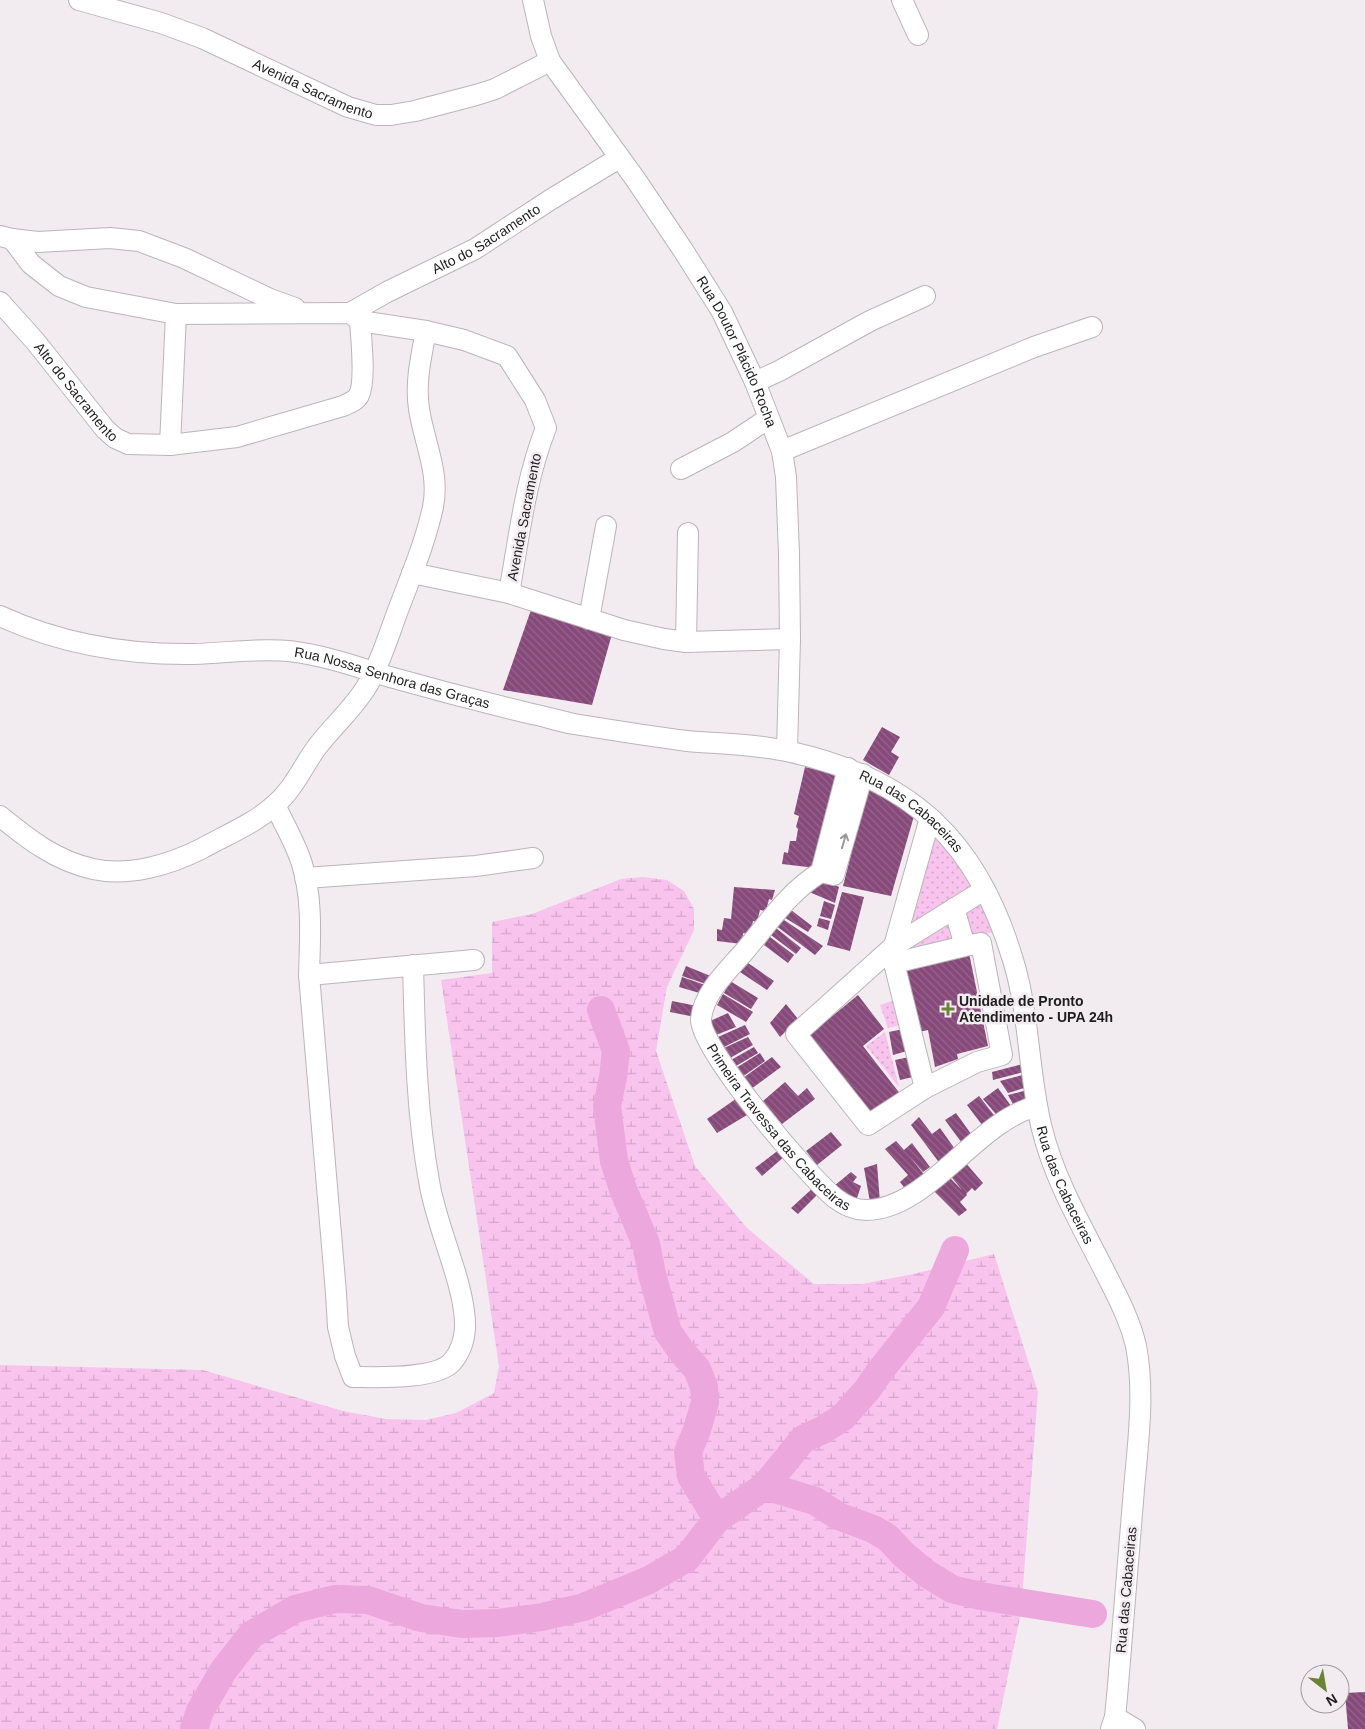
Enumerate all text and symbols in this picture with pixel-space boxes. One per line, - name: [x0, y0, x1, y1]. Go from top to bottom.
- street label: Avenida Sacramento: [250, 55, 375, 122]
- street label: Alto do Sacramento: [429, 201, 543, 277]
- street label: Rua Doutor Plácido Rocha: [693, 273, 780, 430]
- street label: Alto do Sacramento: [31, 339, 121, 445]
- street label: Avenida Sacramento: [504, 452, 544, 582]
- street label: Rua Nossa Senhora das Graças: [293, 644, 491, 711]
- street label: Rua das Cabaceiras: [857, 767, 966, 855]
- one-way arrow: [839, 834, 849, 850]
- place label: Unidade de Pronto Atendimento - UPA 24h: [959, 993, 1113, 1025]
- marker: Unidade de Pronto Atendimento - UPA 24h: [941, 1002, 955, 1016]
- street label: Primeira Travessa das Cabaceiras: [704, 1041, 853, 1214]
- street label: Rua das Cabaceiras: [1033, 1124, 1097, 1247]
- street label: Rua das Cabaceiras: [1113, 1526, 1139, 1654]
- north arrow: [1300, 1664, 1350, 1714]
- text: N: [1323, 1691, 1340, 1710]

